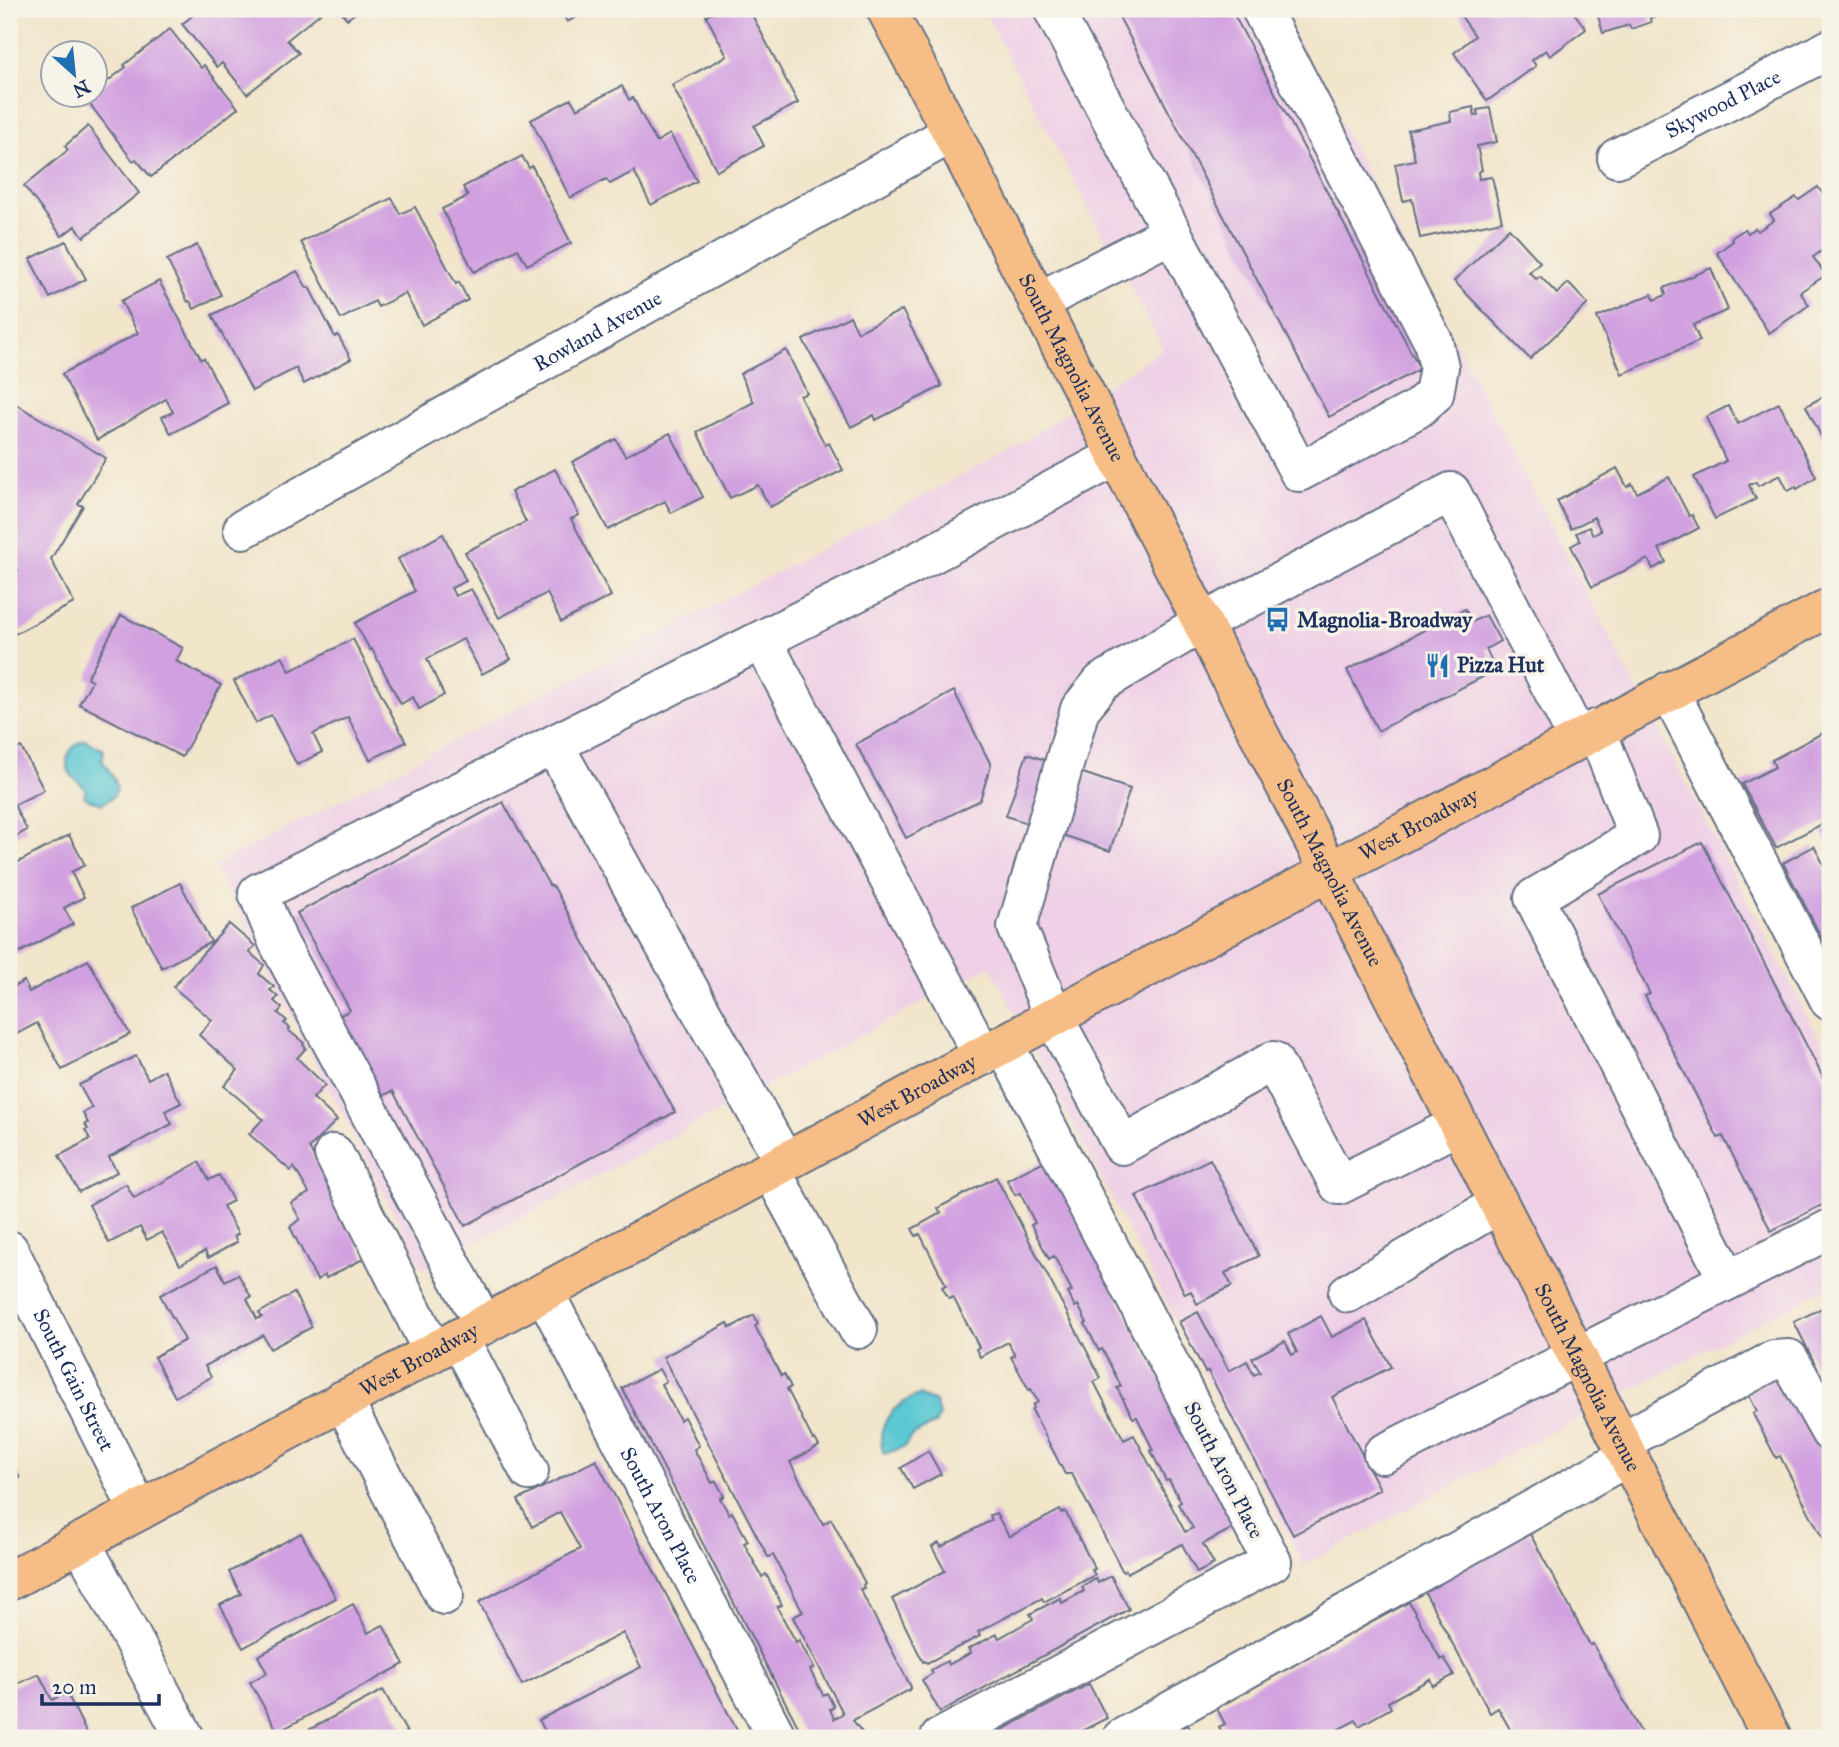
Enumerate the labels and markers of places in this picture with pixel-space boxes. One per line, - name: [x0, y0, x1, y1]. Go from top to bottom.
- bus stop icon: Magnolia-Broadway: [1263, 606, 1291, 634]
- place label: Magnolia-Broadway: [1297, 607, 1473, 633]
- restaurant icon: Pizza Hut: [1423, 651, 1451, 679]
- place label: Pizza Hut: [1457, 652, 1545, 678]

